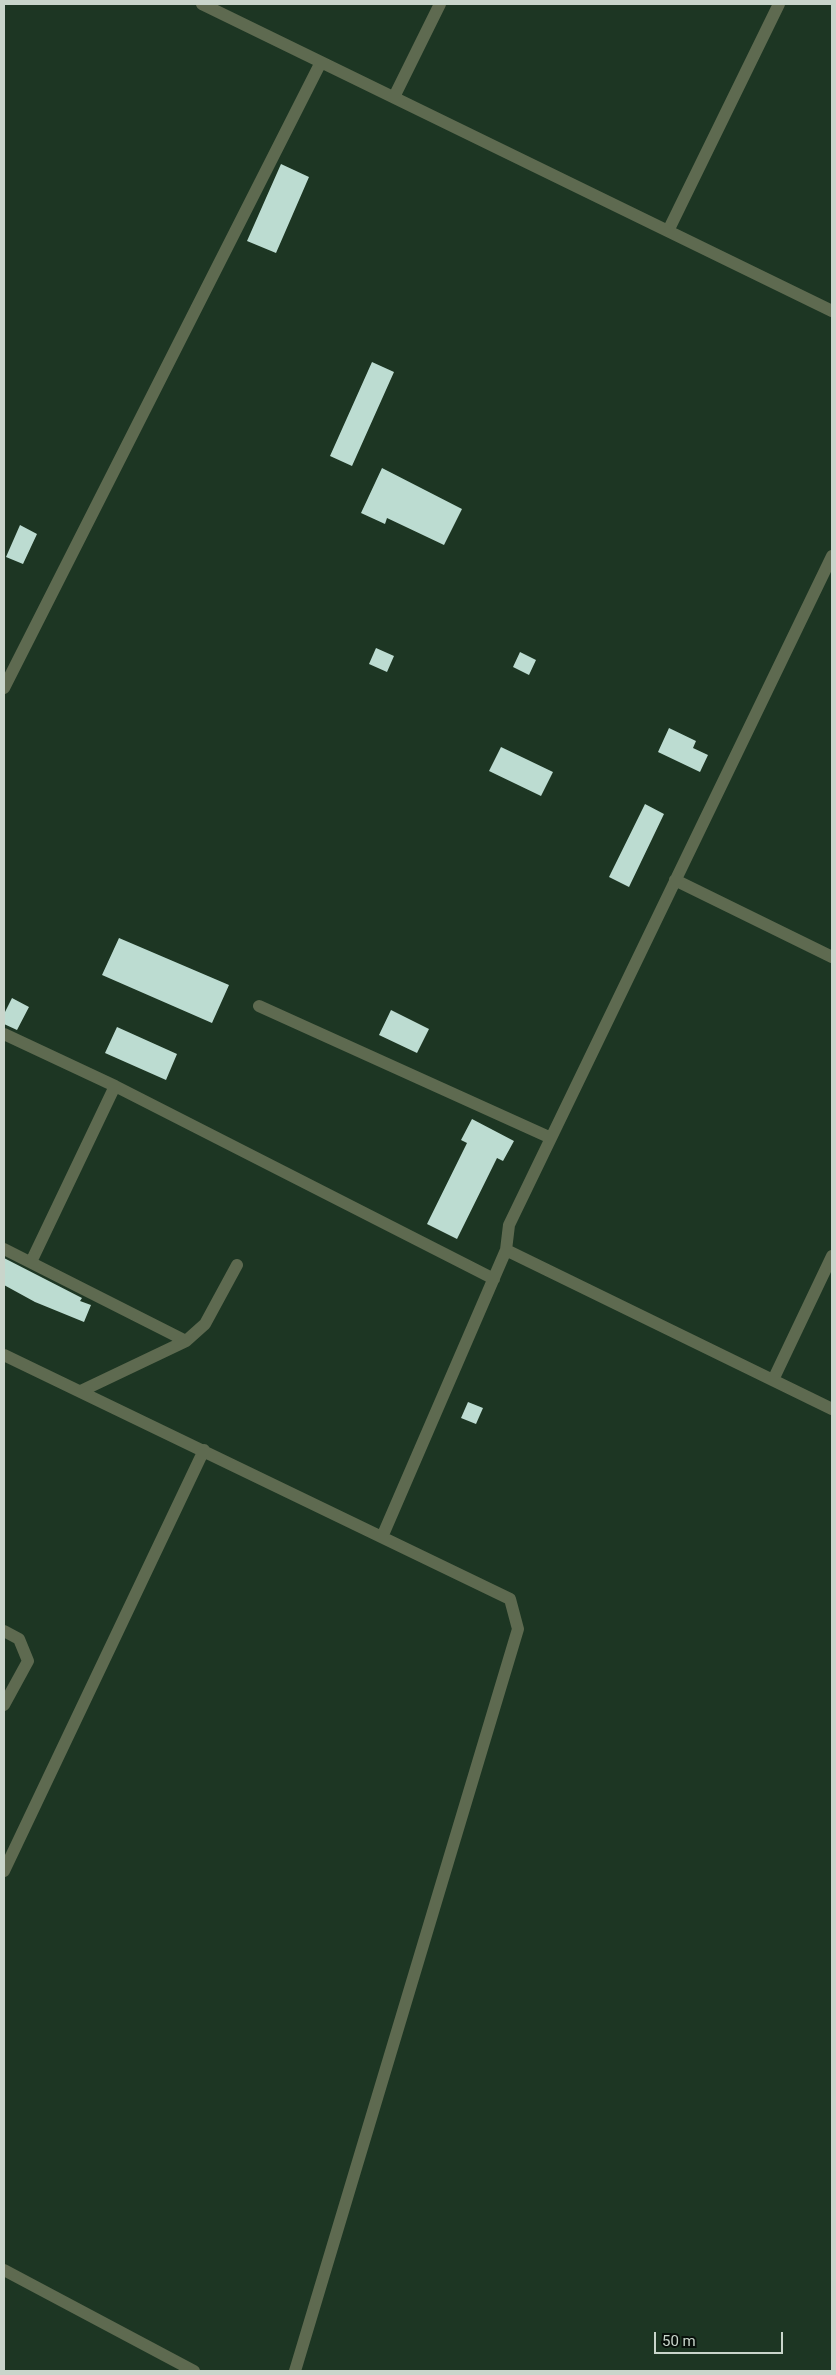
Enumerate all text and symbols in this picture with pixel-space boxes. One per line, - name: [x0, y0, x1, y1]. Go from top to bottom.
- scale bar: [656, 2322, 785, 2354]
- text: 50 m: [662, 2332, 696, 2350]

